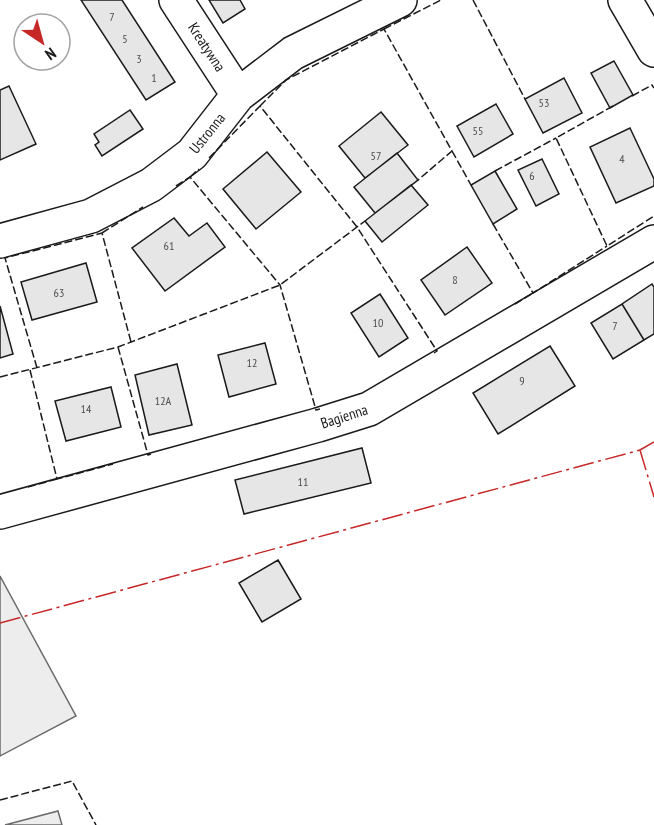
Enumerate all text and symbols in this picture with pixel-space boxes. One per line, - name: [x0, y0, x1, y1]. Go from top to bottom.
- house number: 7: [109, 9, 115, 24]
- north arrow: [12, 12, 72, 72]
- street label: Kreatywna: [184, 19, 230, 75]
- house number: 5: [122, 31, 128, 46]
- text: N: [41, 44, 60, 65]
- house number: 3: [136, 51, 142, 66]
- house number: 1: [151, 70, 157, 85]
- house number: 53: [539, 95, 549, 110]
- street label: Ustronna: [185, 109, 229, 157]
- house number: 55: [473, 123, 483, 138]
- house number: 57: [371, 148, 381, 163]
- house number: 4: [619, 151, 625, 166]
- house number: 6: [529, 168, 535, 183]
- house number: 61: [164, 238, 174, 253]
- house number: 8: [452, 272, 458, 287]
- house number: 63: [54, 285, 64, 300]
- house number: 10: [373, 315, 383, 330]
- house number: 7: [612, 318, 618, 333]
- house number: 12: [247, 355, 257, 370]
- house number: 9: [519, 373, 525, 388]
- house number: 12A: [155, 393, 172, 408]
- street label: Bagienna: [318, 400, 370, 432]
- house number: 14: [81, 401, 92, 416]
- house number: 11: [298, 474, 308, 489]

